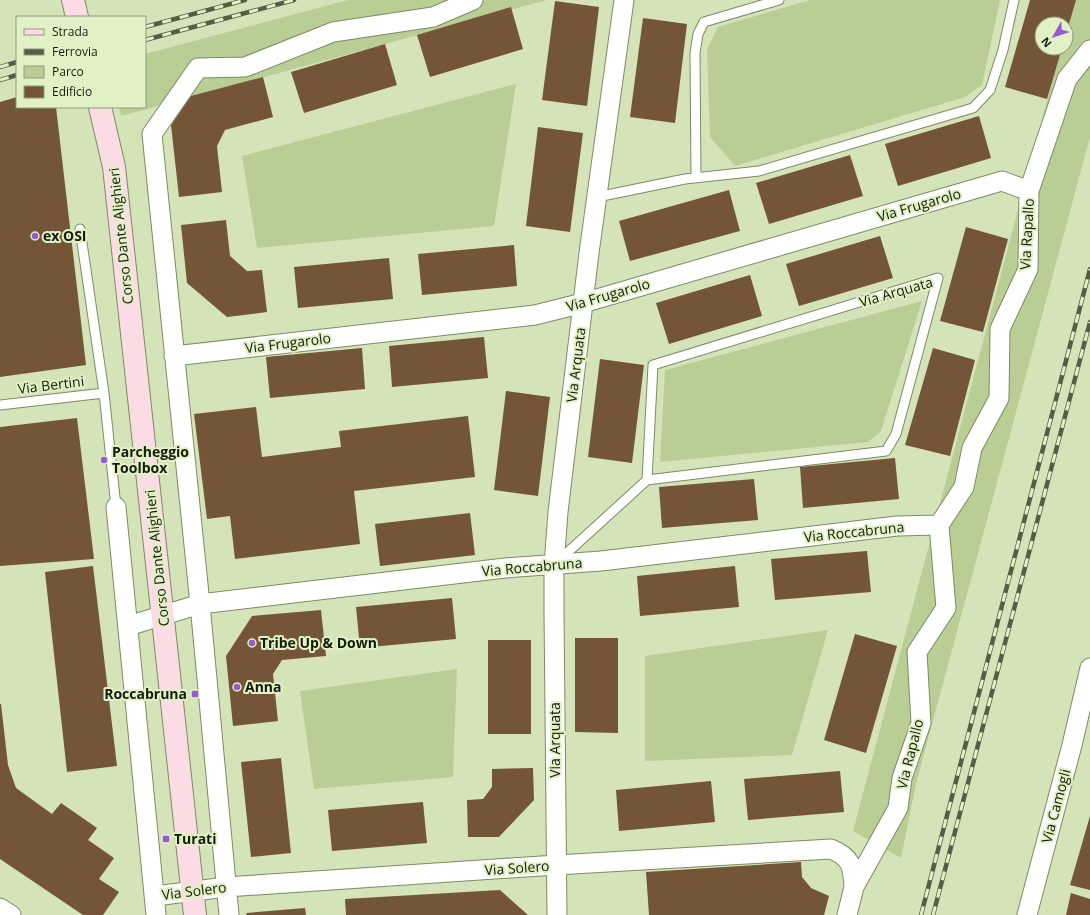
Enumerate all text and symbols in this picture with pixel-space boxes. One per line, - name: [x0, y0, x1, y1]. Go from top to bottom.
- legend: [16, 16, 146, 108]
- north arrow: [1034, 16, 1074, 56]
- text: Strada: [52, 23, 88, 40]
- text: N: [1037, 34, 1054, 51]
- text: Ferrovia: [52, 43, 98, 60]
- text: Parco: [52, 63, 84, 80]
- text: Edificio: [52, 83, 92, 100]
- street label: Corso Dante Alighieri: [104, 167, 137, 305]
- street label: Via Frugarolo: [875, 183, 963, 226]
- street label: Via Rapallo: [1015, 198, 1038, 270]
- place label: ex OSI: [43, 226, 87, 245]
- marker: ex OSI: [30, 231, 40, 241]
- street label: Via Arquata: [857, 272, 935, 311]
- street label: Via Frugarolo: [564, 273, 652, 316]
- street label: Via Arquata: [561, 326, 590, 404]
- street label: Via Frugarolo: [244, 328, 332, 357]
- street label: Via Bertini: [17, 371, 85, 398]
- place label: Parcheggio Toolbox: [112, 442, 189, 477]
- marker: Parcheggio Toolbox: [99, 455, 109, 465]
- street label: Corso Dante Alighieri: [140, 489, 173, 627]
- street label: Via Roccabruna: [803, 517, 905, 546]
- street label: Via Roccabruna: [481, 553, 583, 580]
- place label: Tribe Up & Down: [260, 633, 377, 652]
- marker: Tribe Up & Down: [247, 638, 257, 648]
- place label: Anna: [245, 677, 282, 696]
- marker: Anna: [232, 682, 242, 692]
- place label: Roccabruna: [104, 684, 187, 703]
- marker: Roccabruna: [190, 689, 200, 699]
- street label: Via Arquata: [545, 702, 564, 778]
- street label: Via Rapallo: [892, 717, 927, 791]
- street label: Via Camogli: [1037, 767, 1075, 845]
- place label: Turati: [174, 829, 216, 848]
- marker: Turati: [161, 834, 171, 844]
- street label: Via Solero: [484, 856, 550, 879]
- street label: Via Solero: [161, 877, 227, 904]

